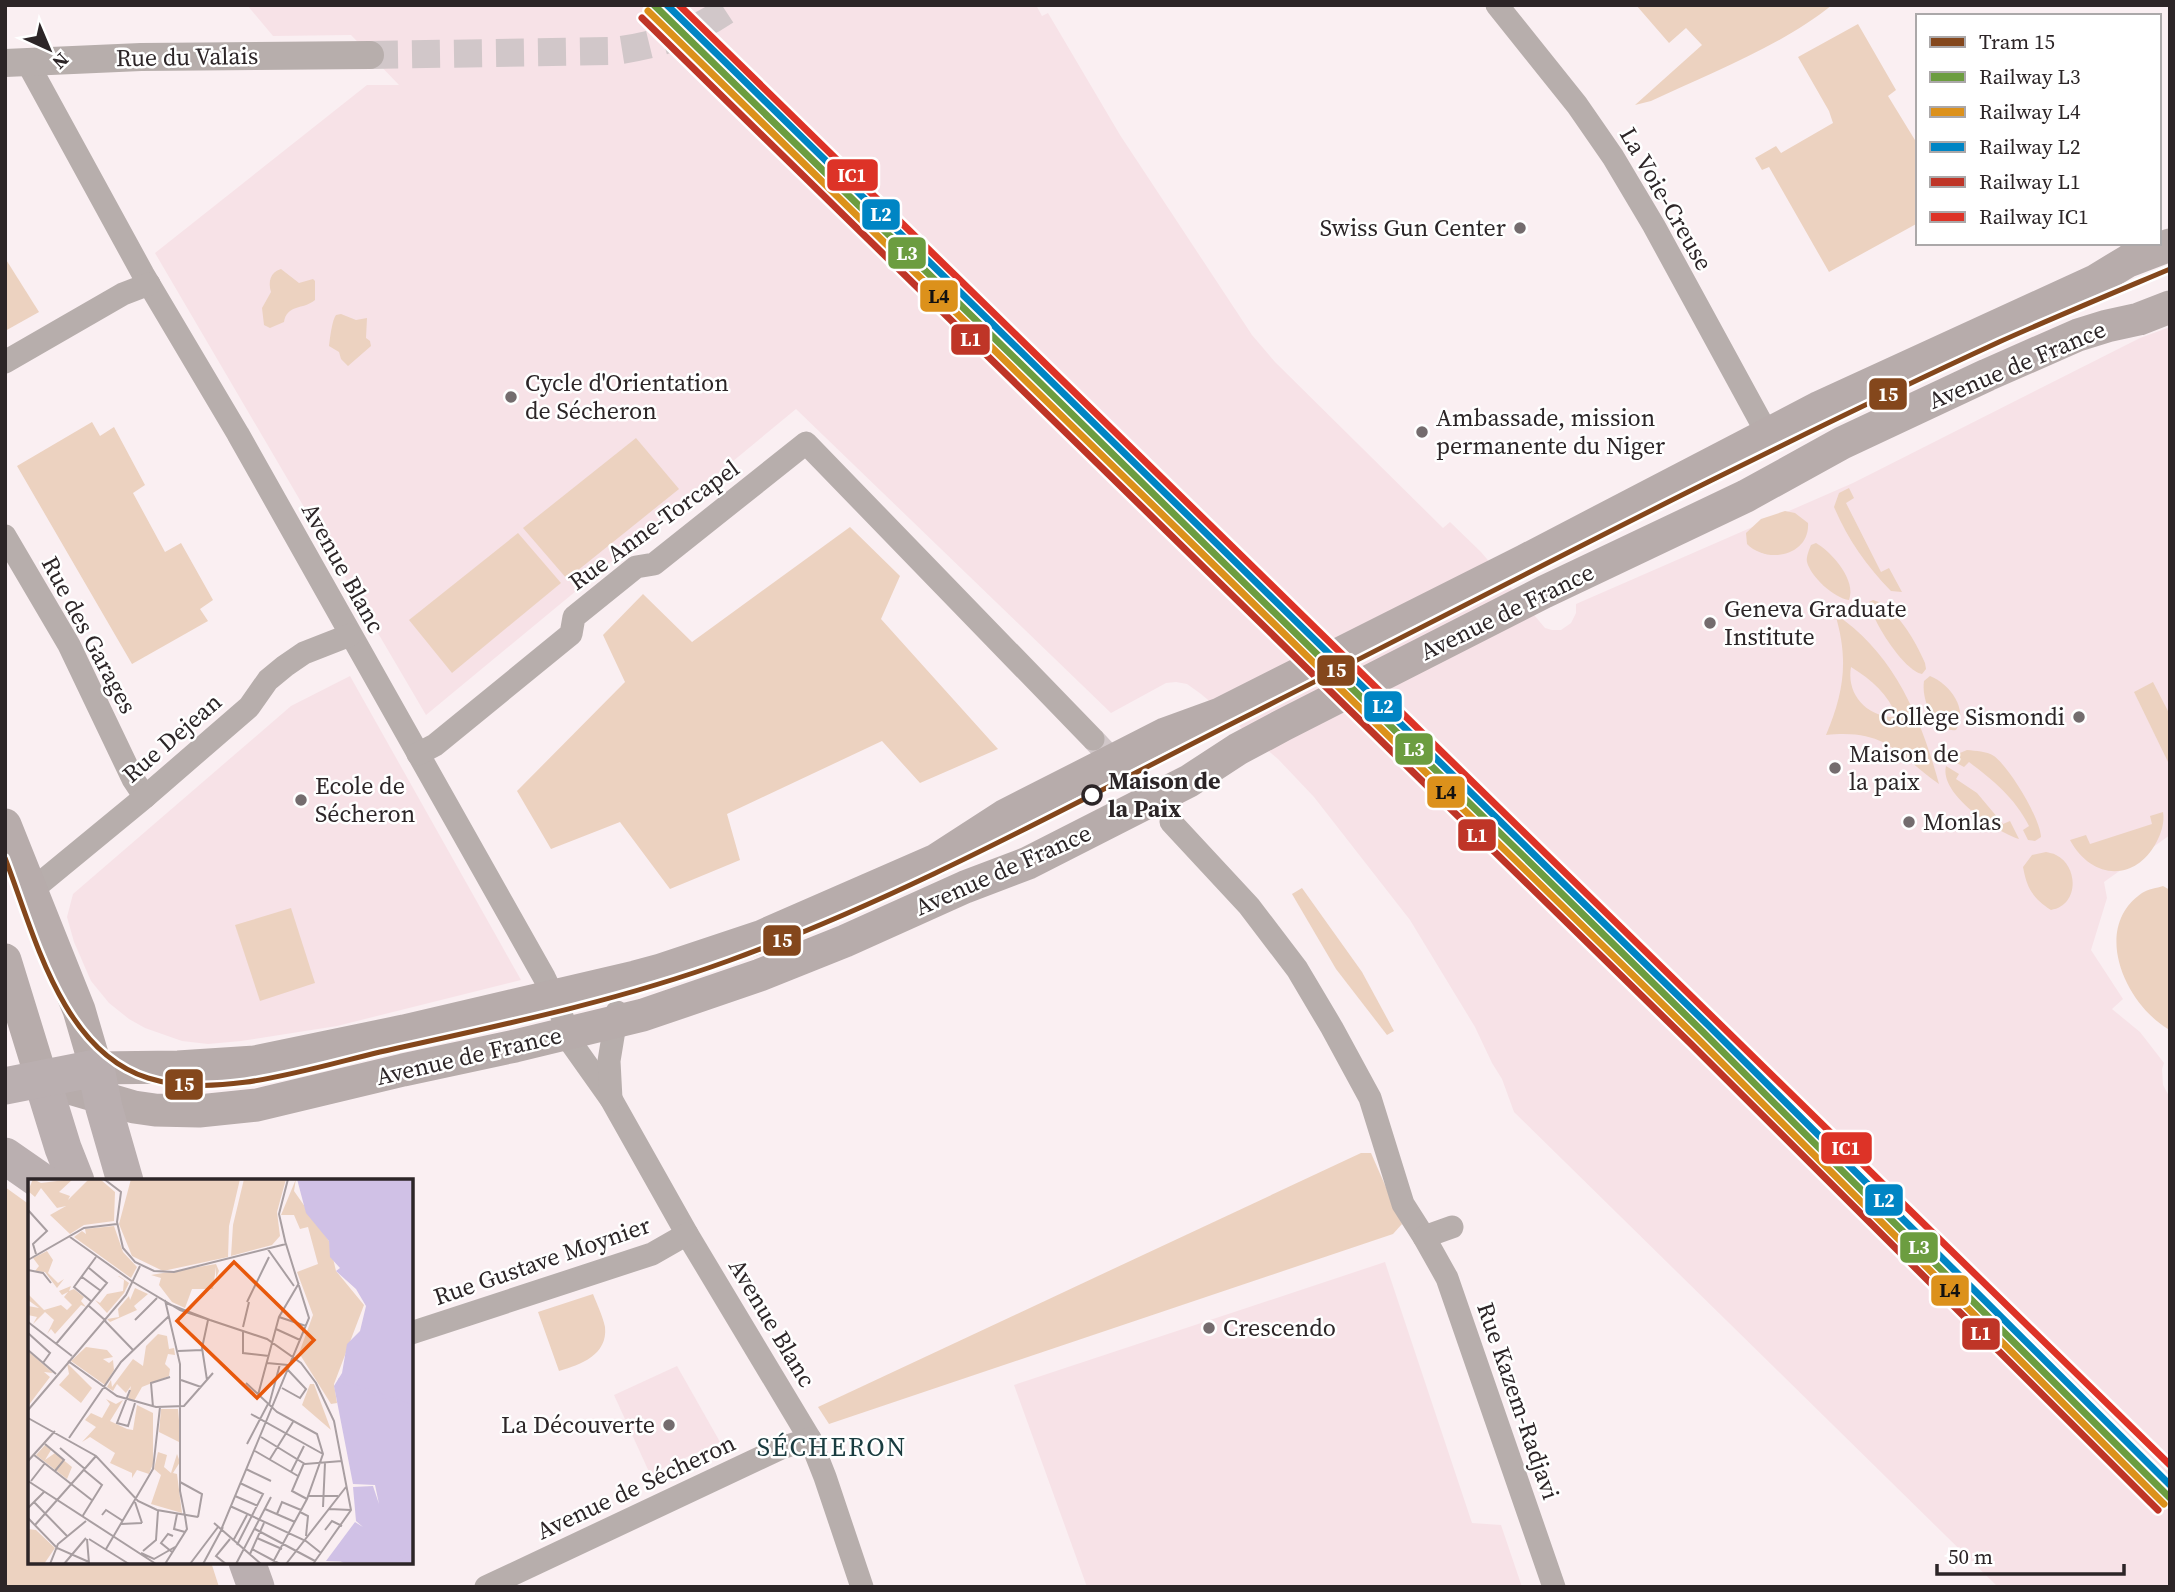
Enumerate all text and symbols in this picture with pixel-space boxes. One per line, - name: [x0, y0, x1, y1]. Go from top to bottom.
- north arrow: [14, 14, 84, 84]
- legend: [1916, 14, 2161, 245]
- text: Tram 15: [1979, 27, 2055, 56]
- street label: Rue du Valais: [116, 39, 258, 74]
- text: N: [47, 47, 75, 75]
- text: Railway L3: [1979, 62, 2081, 91]
- text: Railway L4: [1979, 97, 2081, 126]
- street label: La Voie-Creuse: [1612, 121, 1721, 276]
- text: Railway L2: [1979, 132, 2081, 161]
- line badge: IC1: [826, 158, 879, 192]
- text: IC1: [837, 162, 867, 188]
- text: Railway L1: [1979, 167, 2081, 196]
- line badge: L2: [861, 198, 901, 231]
- text: L2: [870, 201, 892, 227]
- text: Railway IC1: [1979, 202, 2089, 231]
- place label: Swiss Gun Center: [1320, 211, 1506, 244]
- marker: Swiss Gun Center: [1512, 220, 1528, 236]
- line badge: L3: [887, 236, 927, 270]
- text: L3: [896, 240, 918, 266]
- line badge: L4: [919, 279, 959, 313]
- text: L4: [928, 283, 950, 309]
- street label: Avenue de France: [1923, 312, 2111, 417]
- line badge: L1: [950, 323, 991, 356]
- text: L1: [960, 326, 982, 352]
- place label: Cycle d'Orientation de Sécheron: [525, 366, 729, 427]
- line badge: 15: [1868, 377, 1908, 411]
- text: 15: [1878, 381, 1898, 407]
- marker: Cycle d'Orientation de Sécheron: [503, 389, 519, 405]
- place label: Ambassade, mission permanente du Niger: [1436, 401, 1665, 462]
- marker: Ambassade, mission permanente du Niger: [1414, 424, 1430, 440]
- street label: Rue Anne-Torcapel: [562, 451, 746, 598]
- street label: Avenue Blanc: [294, 497, 393, 639]
- street label: Rue des Garages: [34, 550, 145, 719]
- street label: Avenue de France: [1414, 555, 1599, 668]
- place label: Geneva Graduate Institute: [1724, 592, 1907, 653]
- marker: Geneva Graduate Institute: [1702, 615, 1718, 631]
- line badge: 15: [1316, 654, 1356, 687]
- text: 15: [1326, 657, 1346, 683]
- street label: Rue Dejean: [115, 685, 228, 790]
- line badge: L2: [1363, 690, 1403, 723]
- text: L2: [1372, 693, 1394, 719]
- place label: Collège Sismondi: [1880, 700, 2065, 733]
- marker: Collège Sismondi: [2071, 709, 2087, 725]
- line badge: L3: [1394, 732, 1434, 766]
- text: L3: [1403, 736, 1425, 762]
- place label: Maison de la paix: [1849, 737, 1959, 798]
- marker: Maison de la paix: [1827, 760, 1843, 776]
- place label: Maison de la Paix: [1108, 764, 1221, 825]
- place label: Ecole de Sécheron: [315, 769, 415, 830]
- line badge: L4: [1426, 775, 1466, 809]
- text: L4: [1435, 779, 1457, 805]
- marker: Maison de la Paix: [1082, 785, 1102, 805]
- marker: Ecole de Sécheron: [293, 792, 309, 808]
- place label: Monlas: [1923, 805, 2001, 838]
- marker: Monlas: [1901, 814, 1917, 830]
- street label: Avenue de France: [909, 816, 1096, 923]
- line badge: L1: [1457, 818, 1497, 852]
- text: L1: [1466, 822, 1488, 848]
- line badge: 15: [762, 924, 802, 957]
- text: 15: [772, 927, 792, 953]
- street label: Avenue de France: [373, 1018, 565, 1093]
- line badge: 15: [164, 1068, 204, 1101]
- text: 15: [174, 1071, 194, 1097]
- line badge: IC1: [1820, 1131, 1873, 1165]
- text: IC1: [1831, 1135, 1861, 1161]
- inset map: [28, 1179, 413, 1564]
- line badge: L2: [1864, 1183, 1904, 1217]
- text: L2: [1873, 1187, 1895, 1213]
- street label: Rue Gustave Moynier: [429, 1208, 655, 1313]
- line badge: L3: [1899, 1231, 1939, 1264]
- text: L3: [1908, 1234, 1930, 1260]
- street label: Avenue Blanc: [721, 1252, 824, 1393]
- line badge: L4: [1930, 1274, 1970, 1307]
- text: L4: [1939, 1277, 1961, 1303]
- street label: Rue Kazem-Radjavi: [1469, 1298, 1568, 1504]
- place label: Crescendo: [1223, 1311, 1336, 1344]
- line badge: L1: [1961, 1317, 2001, 1351]
- marker: Crescendo: [1201, 1320, 1217, 1336]
- text: L1: [1970, 1320, 1992, 1346]
- place label: La Découverte: [501, 1408, 655, 1441]
- marker: La Découverte: [661, 1417, 677, 1433]
- street label: Avenue de Sécheron: [531, 1426, 741, 1547]
- district label: SÉCHERON: [757, 1429, 907, 1465]
- scale bar: [1937, 1532, 2124, 1576]
- text: 50 m: [1948, 1542, 1993, 1571]

